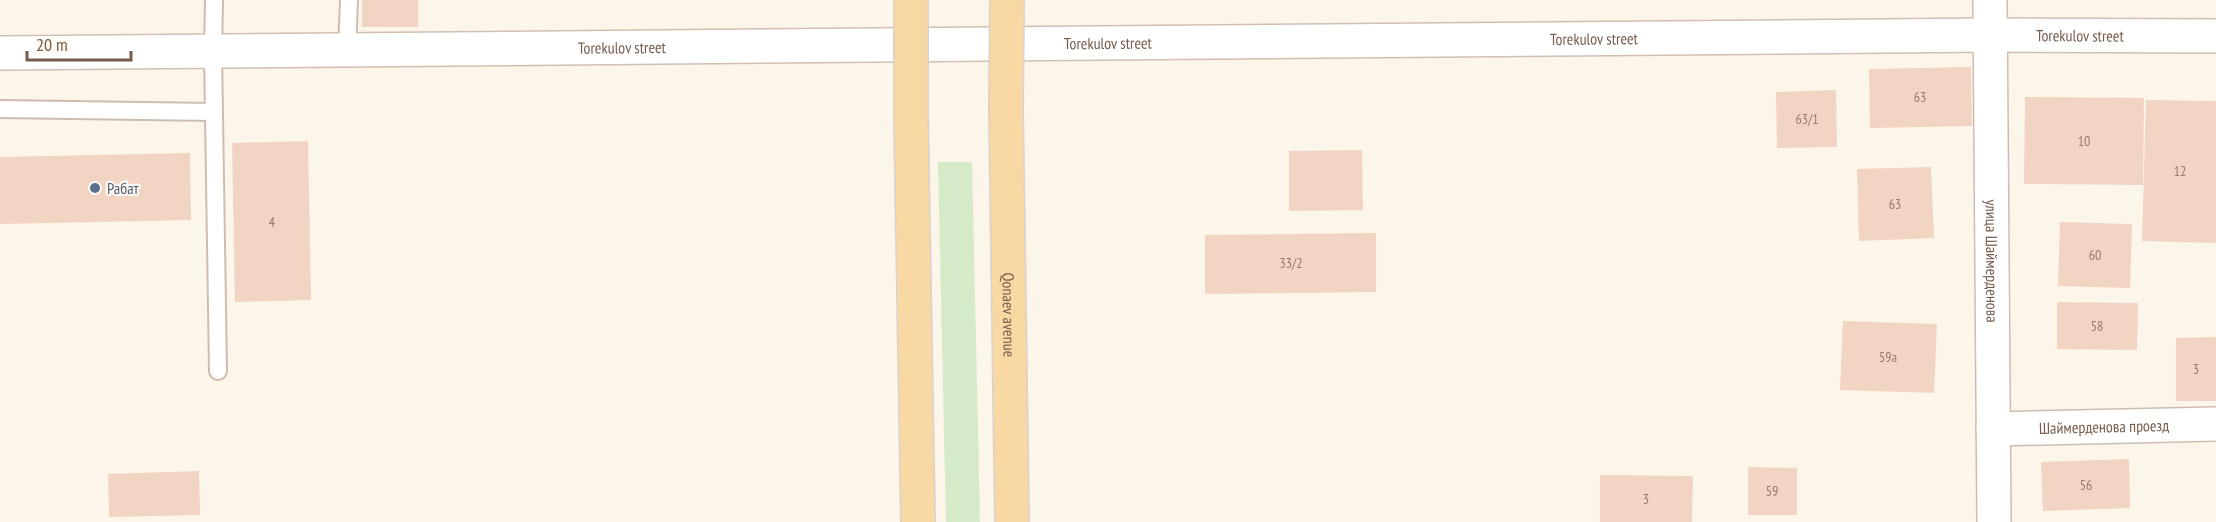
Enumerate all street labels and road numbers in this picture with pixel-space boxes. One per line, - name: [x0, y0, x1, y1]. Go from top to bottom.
- street label: Torekulov street: [2036, 25, 2125, 46]
- street label: Torekulov street: [1550, 28, 1639, 49]
- street label: Torekulov street: [1064, 33, 1153, 53]
- street label: Torekulov street: [578, 37, 667, 58]
- street label: улица Шаймерденова: [1982, 199, 2002, 323]
- street label: Qonaev avenue: [998, 273, 1020, 357]
- street label: Шаймерденова проезд: [2039, 415, 2169, 438]

